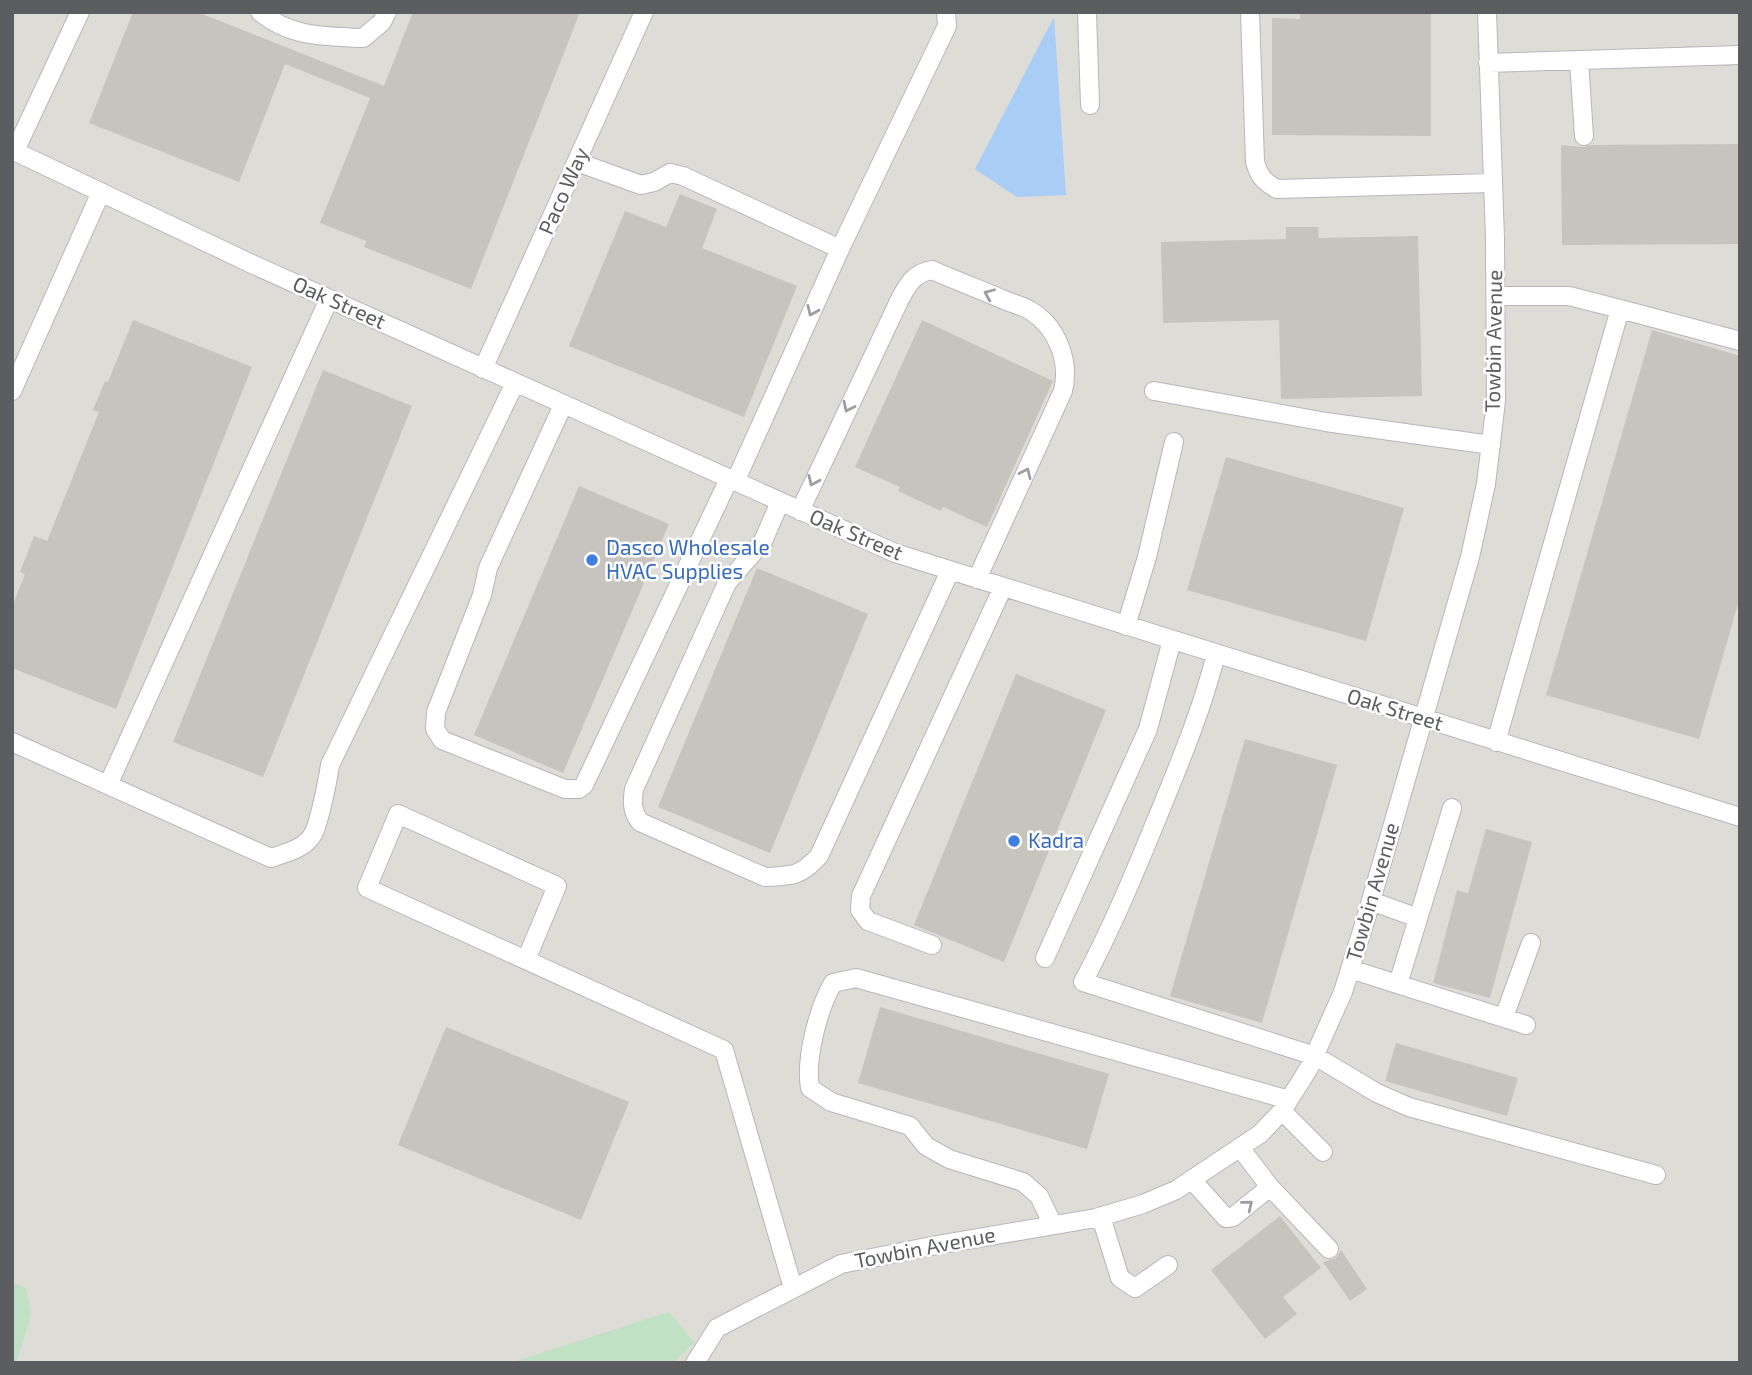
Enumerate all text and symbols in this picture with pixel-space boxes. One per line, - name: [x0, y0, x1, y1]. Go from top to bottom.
- street label: Paco Way: [532, 143, 593, 238]
- street label: Towbin Avenue: [1479, 269, 1506, 413]
- street label: Oak Street: [289, 270, 390, 333]
- one-way arrow: [984, 288, 996, 302]
- one-way arrow: [806, 304, 820, 317]
- one-way arrow: [842, 400, 856, 412]
- one-way arrow: [1018, 467, 1032, 480]
- one-way arrow: [807, 474, 821, 486]
- street label: Oak Street: [806, 503, 907, 564]
- place label: Dasco Wholesale HVAC Supplies: [606, 534, 770, 583]
- marker: Dasco Wholesale HVAC Supplies: [584, 552, 600, 568]
- street label: Oak Street: [1344, 682, 1446, 735]
- street label: Towbin Avenue: [1340, 819, 1403, 964]
- place label: Kadra: [1028, 827, 1084, 852]
- marker: Kadra: [1006, 833, 1022, 849]
- one-way arrow: [1239, 1201, 1252, 1213]
- street label: Towbin Avenue: [852, 1221, 997, 1272]

